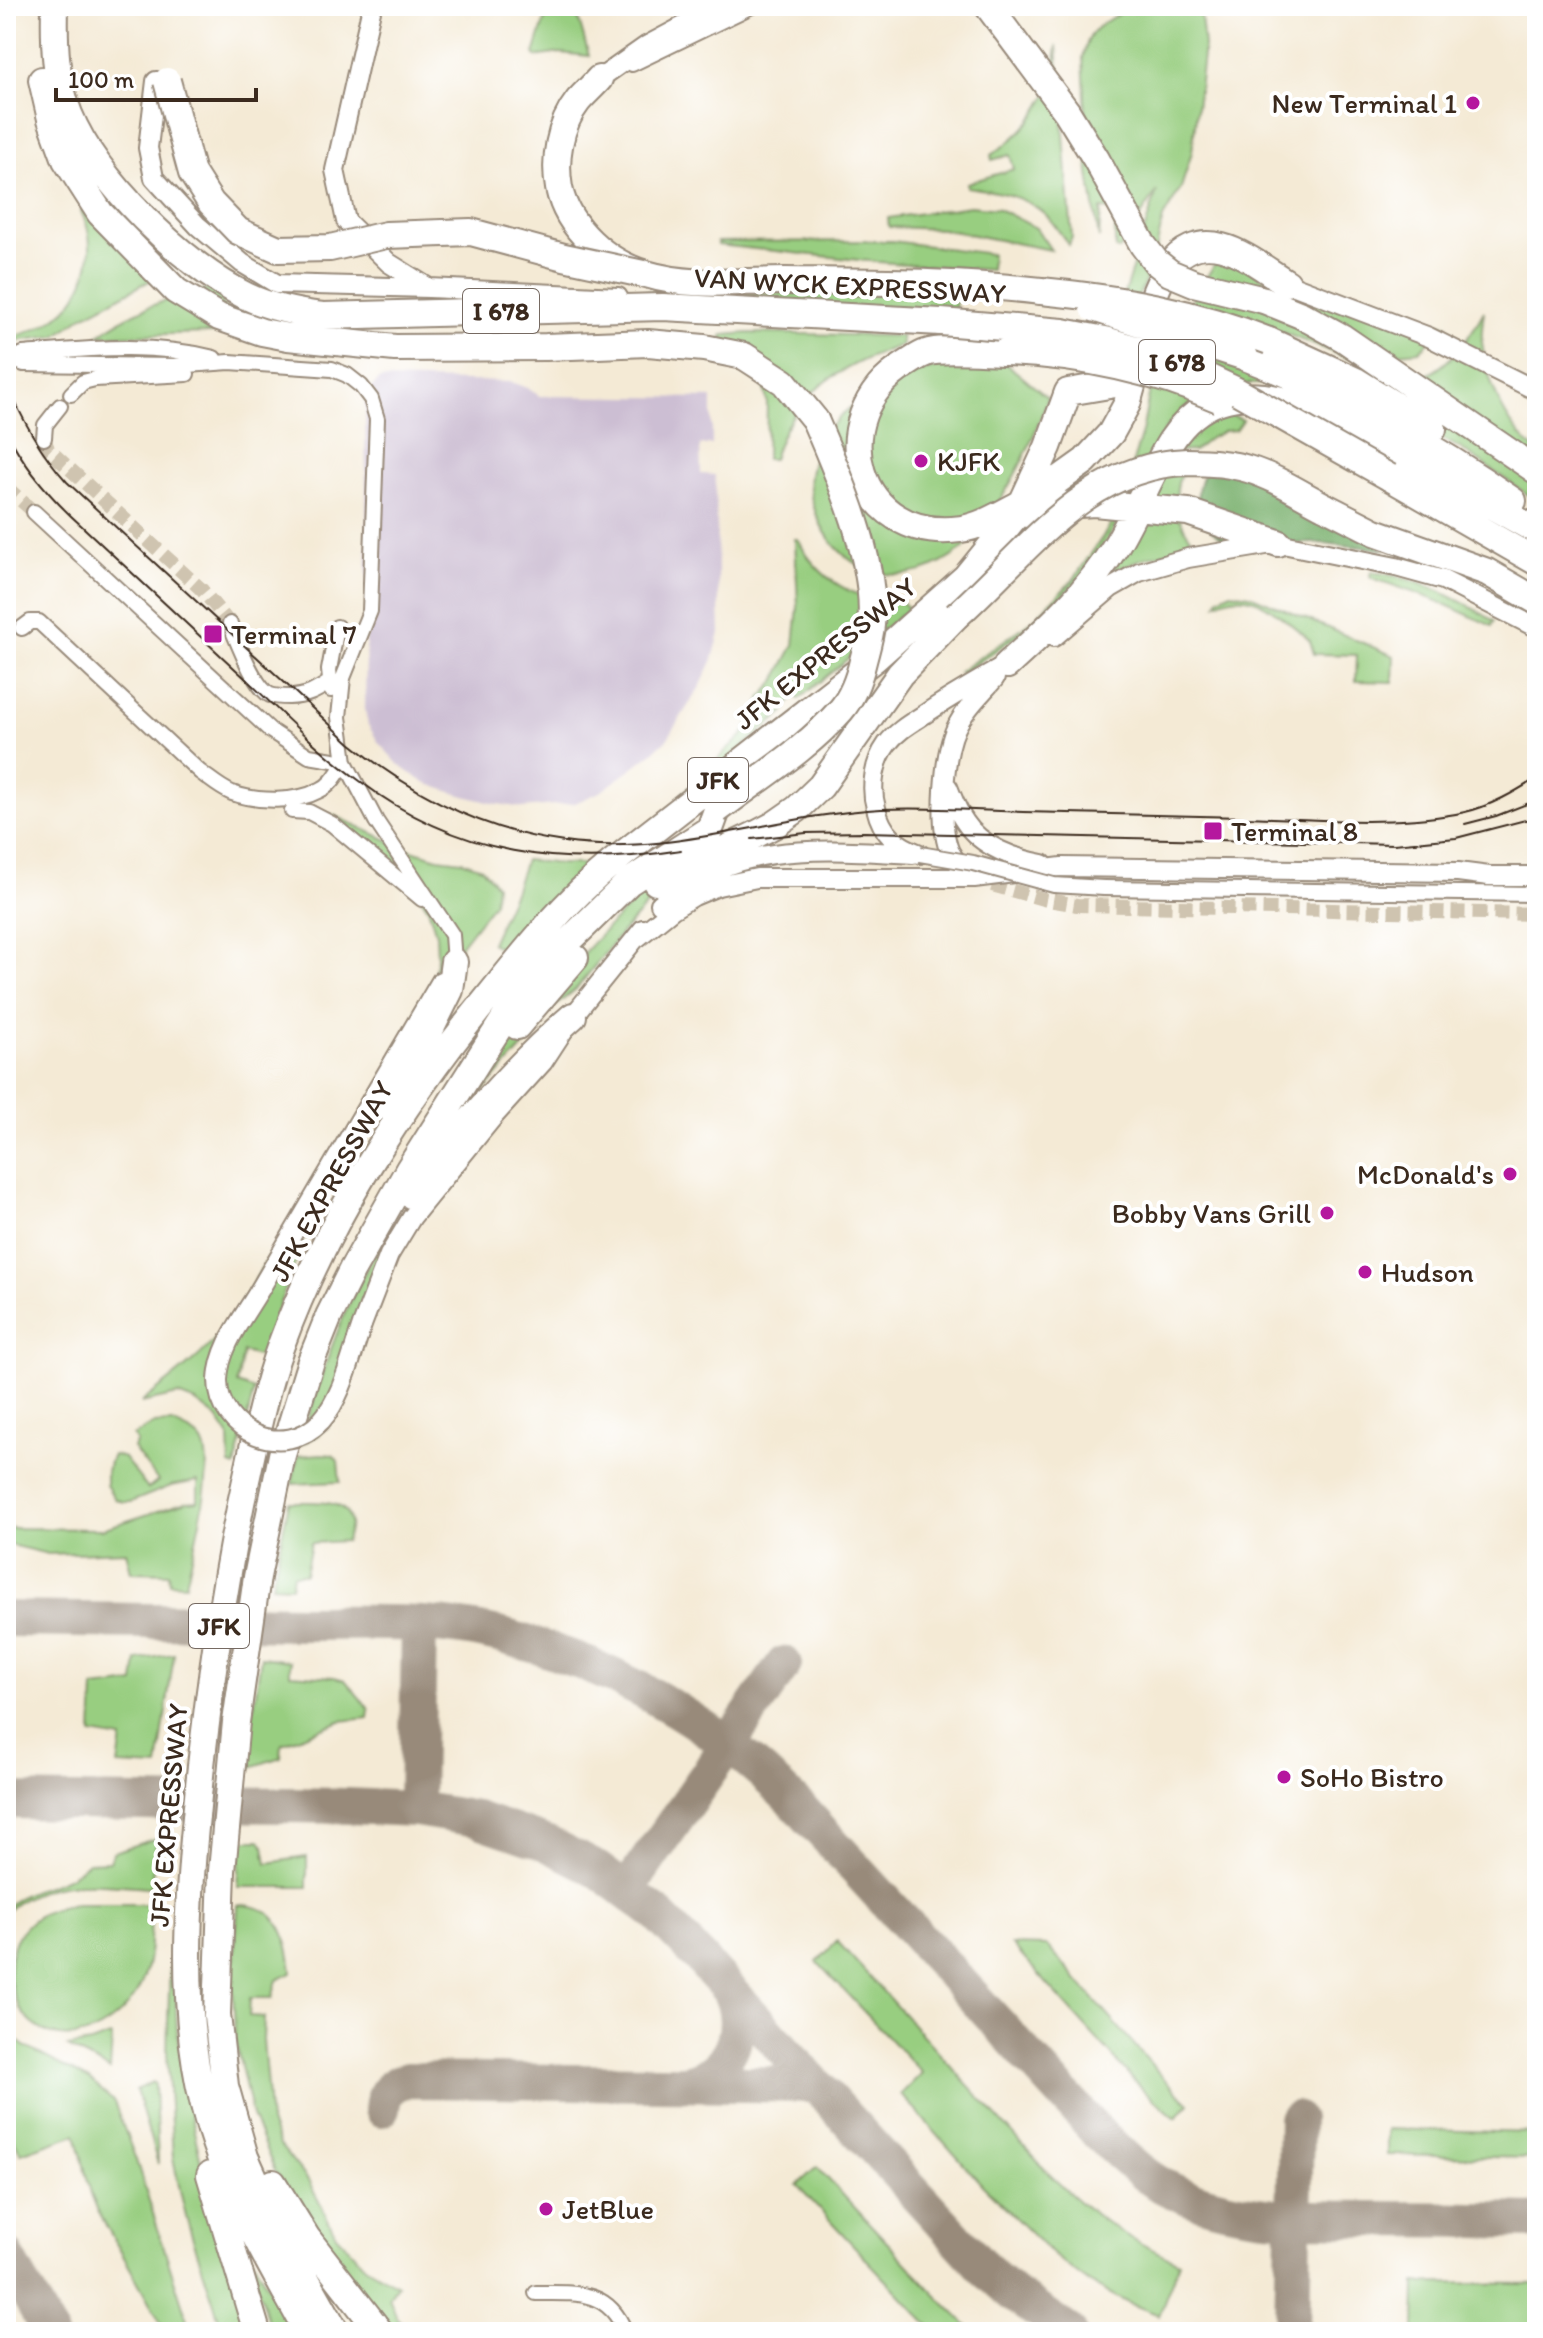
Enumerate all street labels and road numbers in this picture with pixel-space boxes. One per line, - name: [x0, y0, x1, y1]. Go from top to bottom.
- street label: VAN WYCK EXPRESSWAY: [693, 260, 1007, 310]
- road number: I 678: [463, 289, 539, 333]
- road number: I 678: [1139, 340, 1215, 384]
- street label: JFK EXPRESSWAY: [727, 569, 923, 737]
- road number: JFK: [688, 758, 748, 802]
- street label: JFK EXPRESSWAY: [262, 1075, 400, 1287]
- road number: JFK: [189, 1604, 249, 1648]
- street label: JFK EXPRESSWAY: [141, 1702, 195, 1928]

